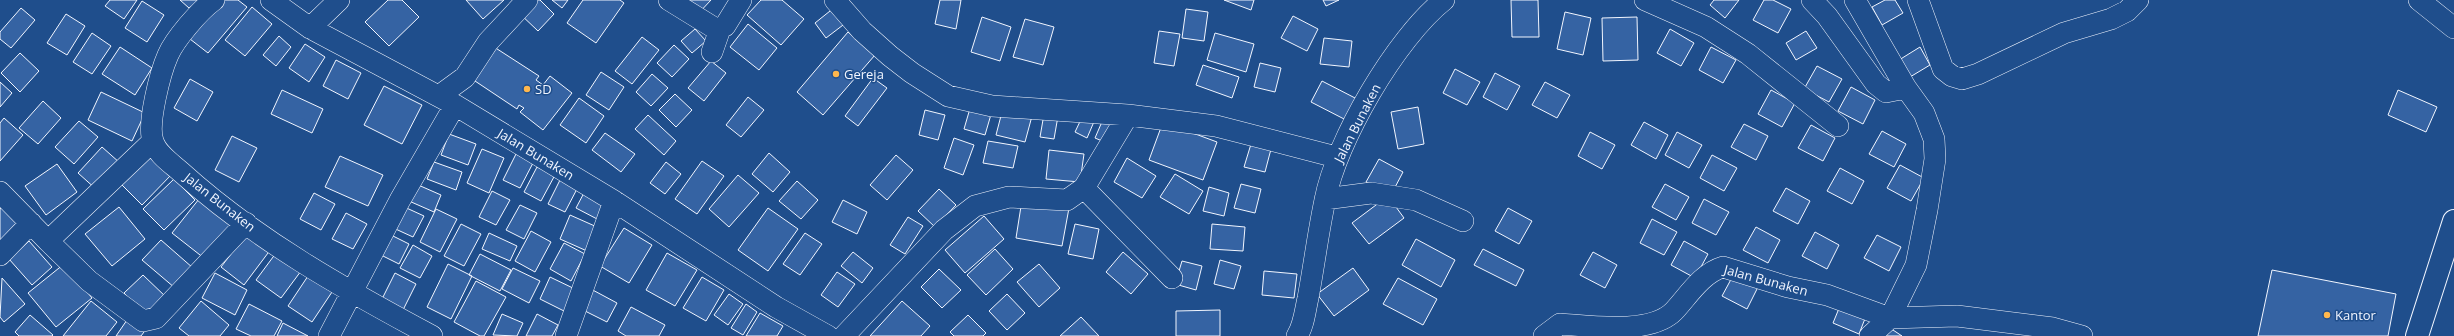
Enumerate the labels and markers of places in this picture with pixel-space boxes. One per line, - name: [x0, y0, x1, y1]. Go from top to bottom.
- place label: Gereja: [844, 65, 884, 83]
- marker: Gereja: [831, 69, 841, 79]
- place label: SD: [535, 80, 552, 98]
- marker: SD: [522, 84, 532, 94]
- place label: Kantor: [2335, 306, 2377, 324]
- marker: Kantor: [2322, 310, 2332, 320]

